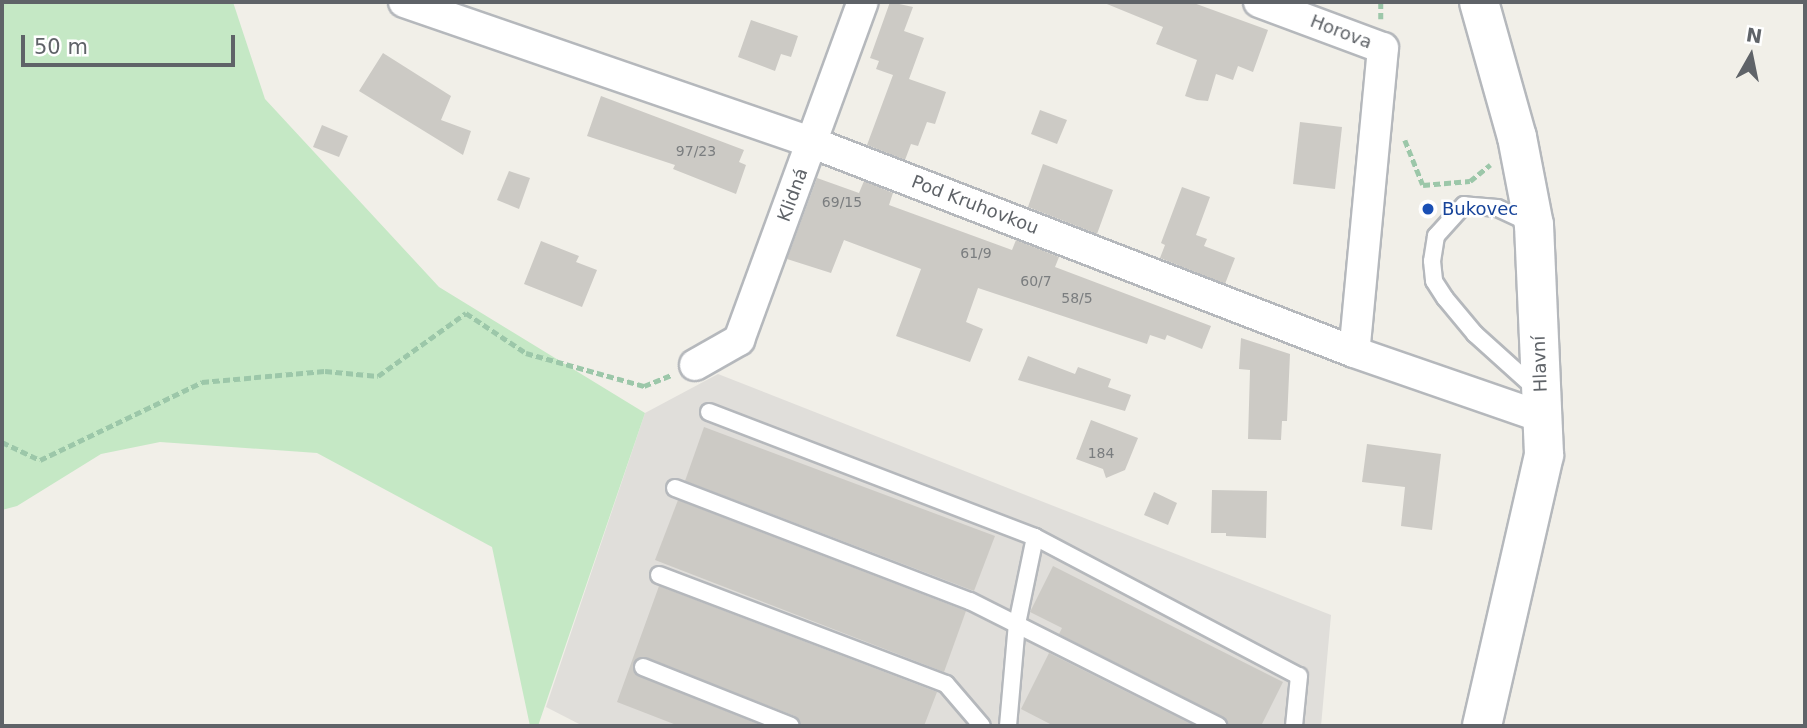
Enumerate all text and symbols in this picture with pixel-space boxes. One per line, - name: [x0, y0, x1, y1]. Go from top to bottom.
- street label: Horova: [1307, 10, 1375, 54]
- scale bar: [24, 21, 238, 65]
- north arrow: [1716, 21, 1786, 91]
- text: N: [1745, 23, 1764, 47]
- text: 50 m: [34, 35, 88, 59]
- house number: 97/23: [676, 143, 716, 159]
- street label: Klidná: [773, 165, 813, 225]
- street label: Pod Kruhovkou: [908, 171, 1042, 239]
- house number: 69/15: [822, 194, 862, 210]
- place label: Bukovec: [1442, 198, 1518, 220]
- marker: Bukovec: [1420, 201, 1436, 217]
- house number: 61/9: [960, 245, 992, 261]
- house number: 60/7: [1020, 273, 1052, 289]
- house number: 58/5: [1061, 290, 1093, 306]
- street label: Hlavní: [1528, 335, 1552, 393]
- house number: 184: [1088, 445, 1114, 461]

